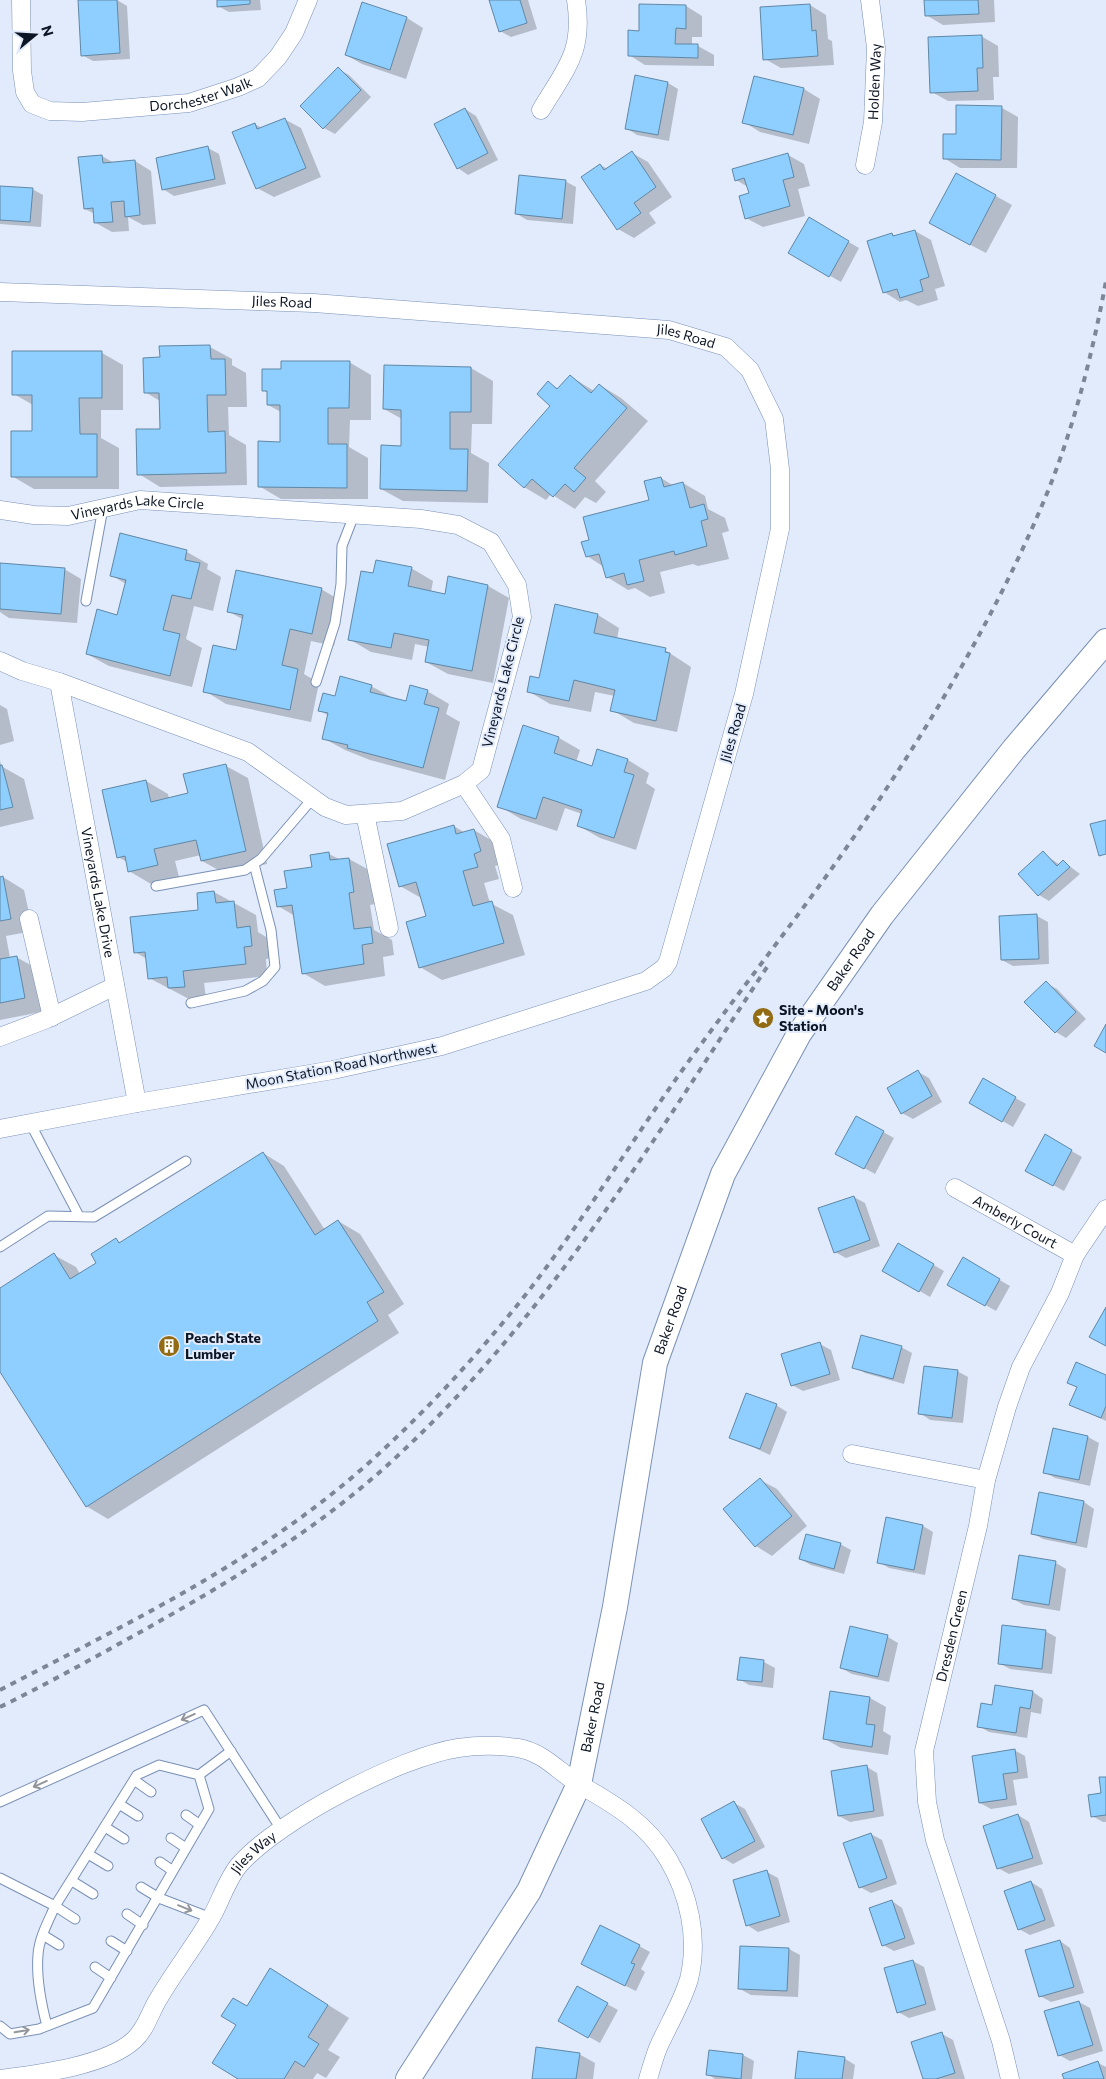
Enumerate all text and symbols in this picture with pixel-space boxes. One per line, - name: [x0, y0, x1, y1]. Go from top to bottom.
- north arrow: [10, 10, 60, 60]
- text: N: [38, 23, 58, 38]
- street label: Holden Way: [864, 43, 884, 120]
- street label: Dorchester Walk: [149, 73, 255, 114]
- street label: Jiles Road: [251, 292, 312, 311]
- street label: Jiles Road: [656, 320, 718, 351]
- street label: Vineyards Lake Circle: [69, 491, 205, 523]
- street label: Vineyards Lake Circle: [478, 615, 527, 749]
- street label: Jiles Road: [716, 702, 749, 764]
- street label: Vineyards Lake Drive: [78, 826, 119, 959]
- street label: Baker Road: [823, 925, 878, 994]
- place label: Site - Moon's Station: [779, 1001, 864, 1034]
- place icon: Site - Moon's Station: [751, 1006, 775, 1030]
- street label: Moon Station Road Northwest: [244, 1039, 438, 1092]
- street label: Amberly Court: [970, 1191, 1061, 1252]
- street label: Baker Road: [650, 1283, 690, 1357]
- place label: Peach State Lumber: [185, 1329, 261, 1362]
- building icon: Peach State Lumber: [157, 1334, 181, 1358]
- street label: Dresden Green: [932, 1588, 970, 1683]
- street label: Baker Road: [577, 1680, 608, 1754]
- one-way arrow: [181, 1713, 196, 1723]
- one-way arrow: [33, 1780, 48, 1789]
- street label: Jiles Way: [226, 1827, 279, 1877]
- one-way arrow: [177, 1904, 192, 1913]
- one-way arrow: [14, 2026, 30, 2036]

